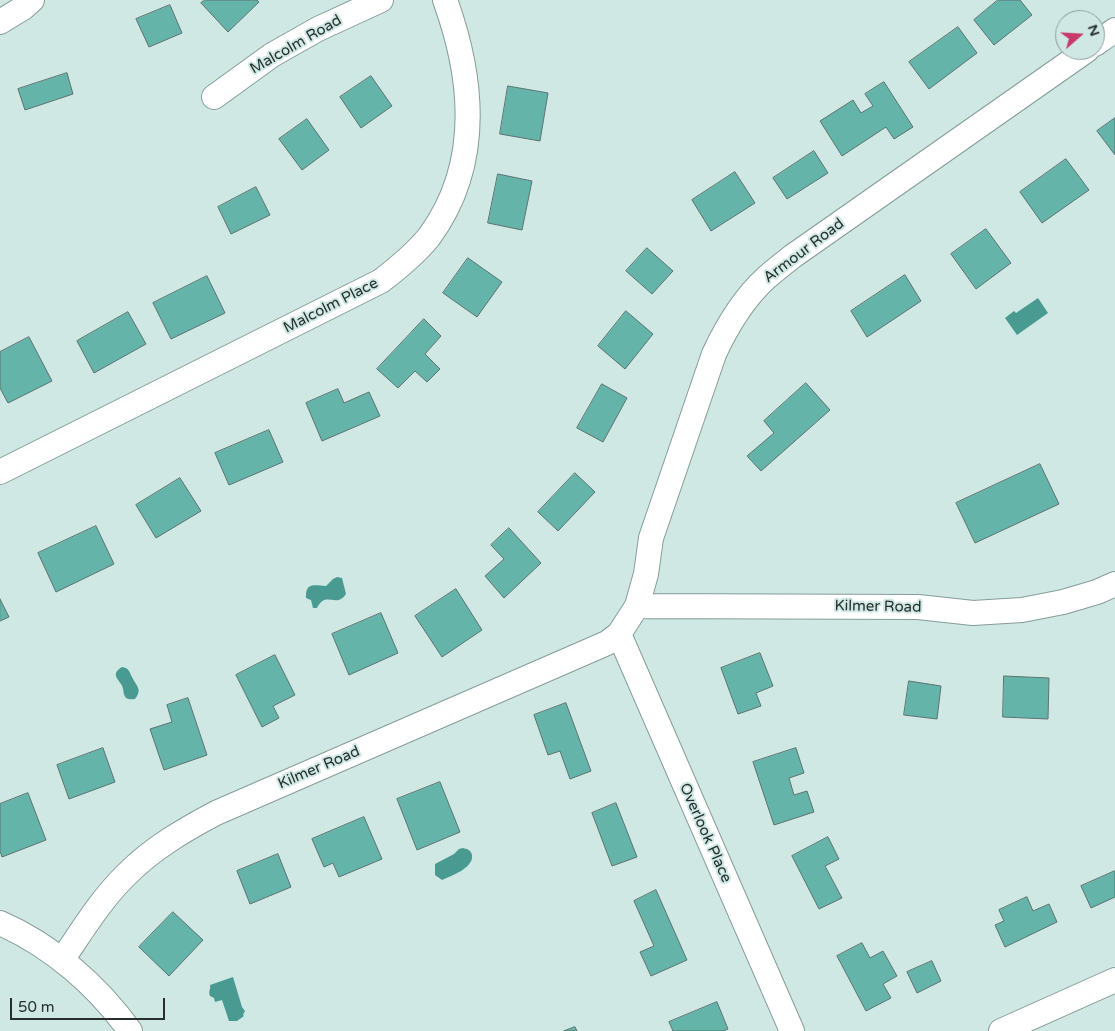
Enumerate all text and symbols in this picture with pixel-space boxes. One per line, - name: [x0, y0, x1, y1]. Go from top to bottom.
- north arrow: [1055, 10, 1105, 60]
- street label: Malcolm Road: [247, 12, 345, 78]
- text: N: [1084, 22, 1104, 38]
- street label: Armour Road: [760, 215, 848, 287]
- street label: Malcolm Place: [281, 274, 381, 338]
- street label: Kilmer Road: [834, 597, 922, 617]
- street label: Kilmer Road: [275, 743, 363, 793]
- street label: Overlook Place: [675, 781, 735, 885]
- scale bar: [12, 988, 168, 1020]
- text: 50 m: [18, 998, 55, 1016]

